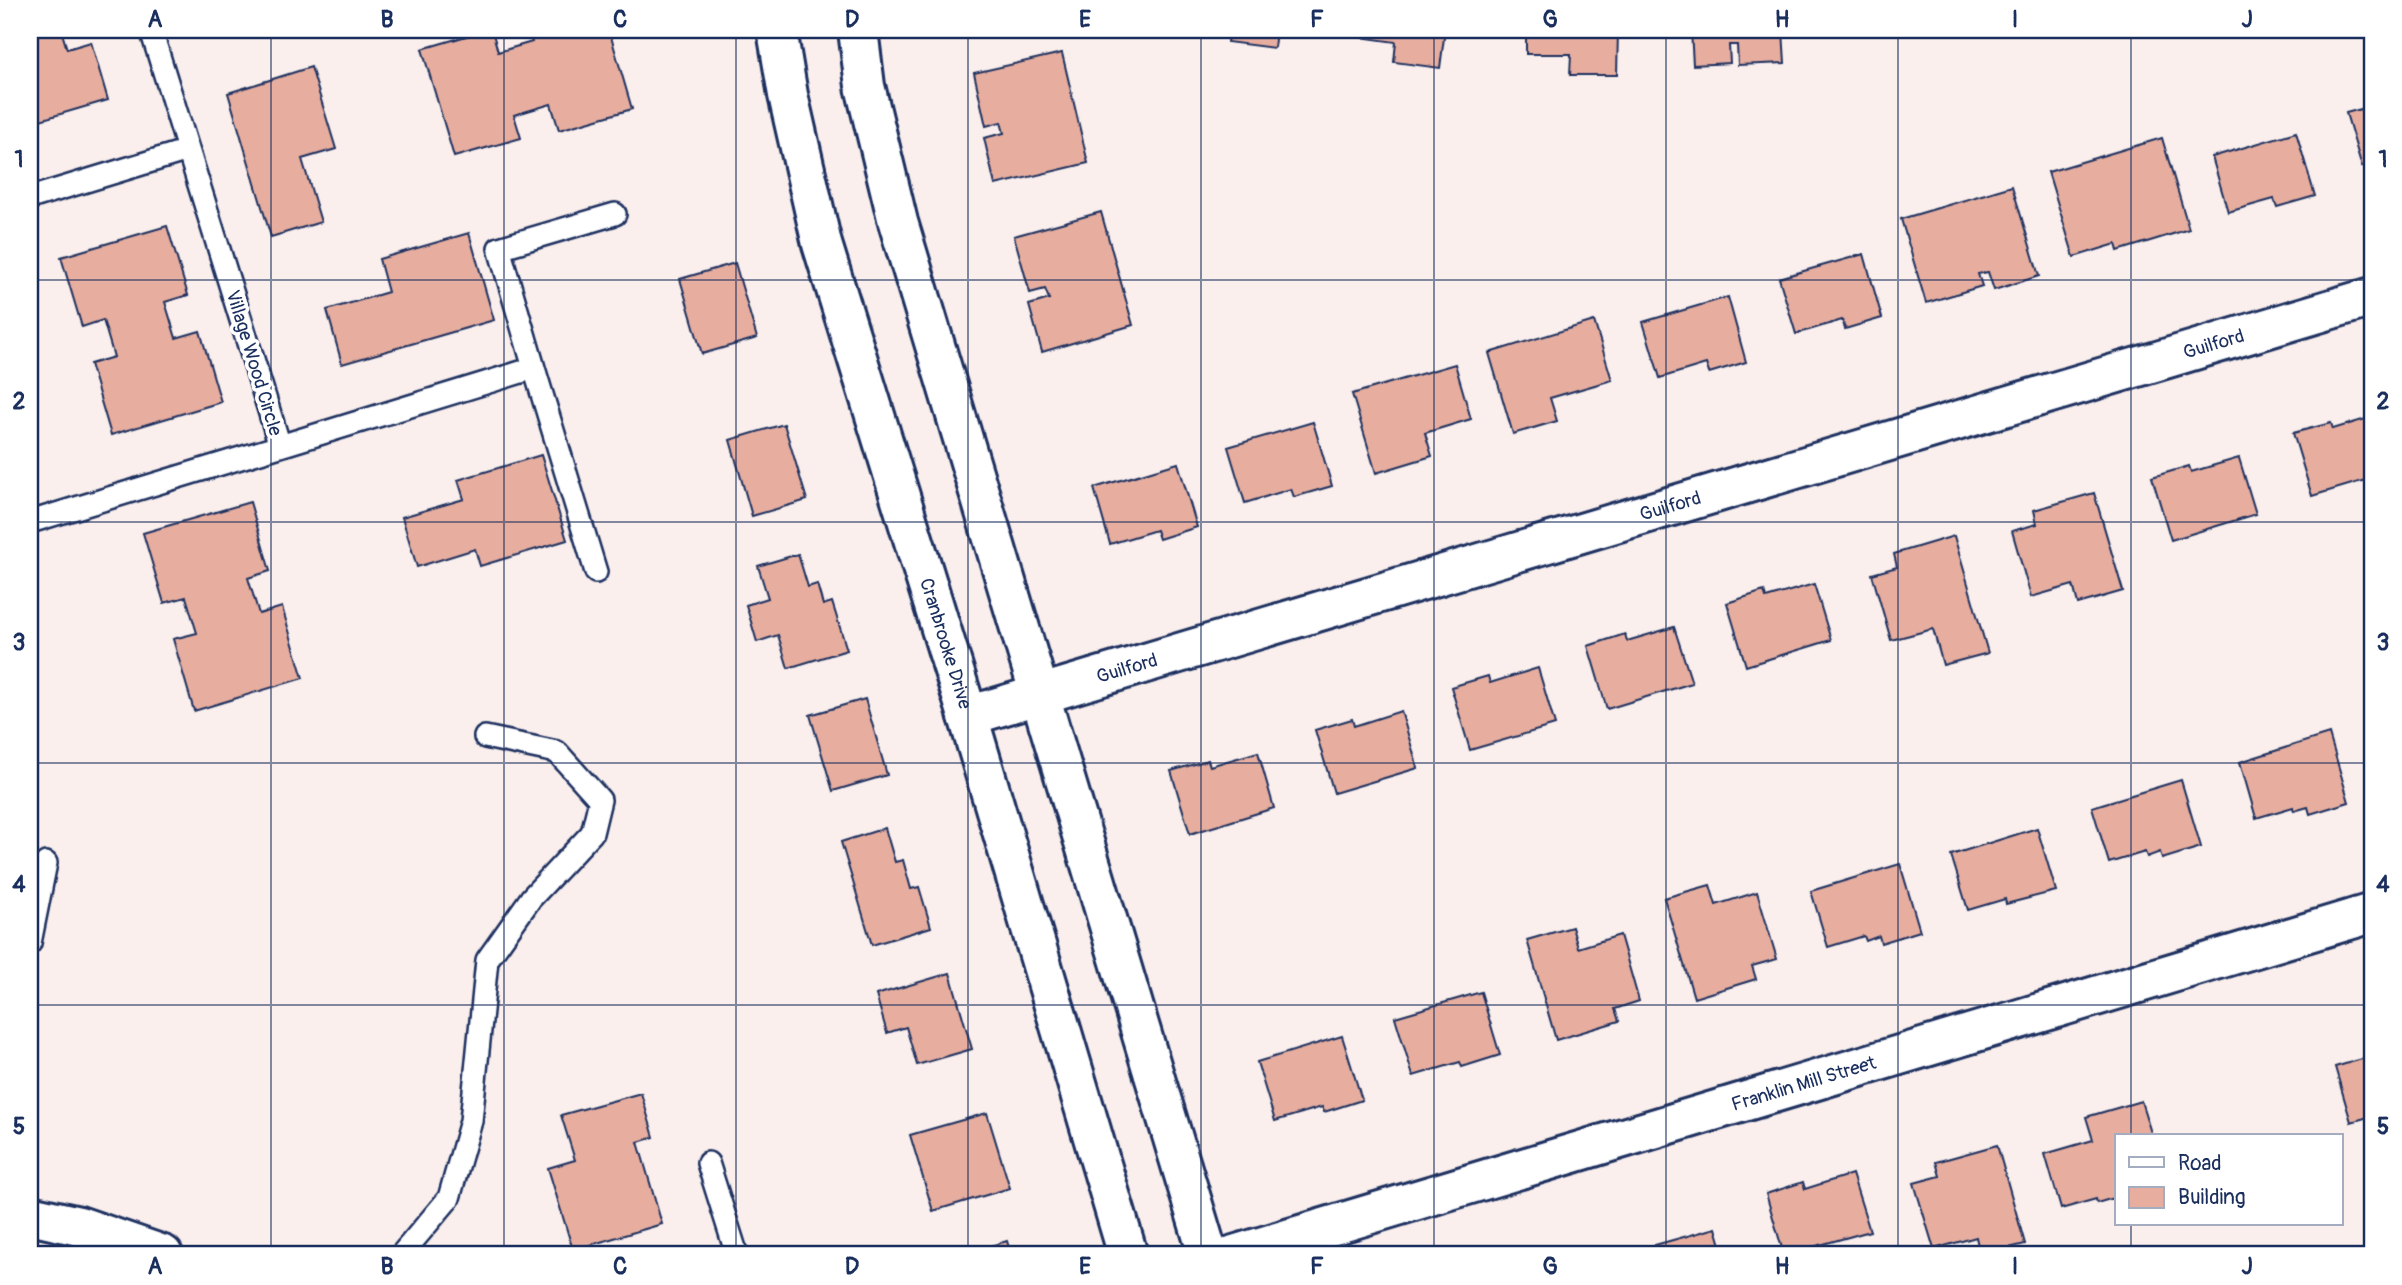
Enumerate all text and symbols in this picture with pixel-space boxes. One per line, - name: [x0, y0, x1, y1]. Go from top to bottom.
- text: A: [148, 5, 163, 34]
- text: B: [380, 5, 394, 34]
- text: C: [613, 5, 627, 34]
- text: D: [845, 5, 859, 34]
- text: E: [1079, 5, 1091, 34]
- text: F: [1310, 5, 1324, 34]
- text: G: [1542, 5, 1558, 34]
- text: H: [1775, 5, 1789, 34]
- text: I: [2012, 5, 2018, 34]
- text: J: [2241, 5, 2253, 34]
- text: 1: [15, 145, 24, 174]
- text: 1: [2379, 145, 2388, 174]
- street label: Village Wood Circle: [220, 287, 288, 439]
- street label: Guilford: [2180, 324, 2247, 365]
- text: 2: [13, 387, 26, 416]
- text: 2: [2377, 387, 2390, 416]
- street label: Guilford: [1637, 486, 1704, 527]
- street label: Cranbrooke Drive: [914, 575, 977, 713]
- text: 3: [13, 628, 25, 657]
- text: 3: [2377, 628, 2389, 657]
- street label: Guilford: [1094, 648, 1160, 689]
- text: 4: [12, 870, 26, 899]
- text: 4: [2376, 870, 2390, 899]
- street label: Franklin Mill Street: [1729, 1051, 1879, 1117]
- text: 5: [13, 1112, 25, 1141]
- text: 5: [2377, 1112, 2389, 1141]
- legend: [2115, 1134, 2342, 1226]
- text: Road: [2178, 1150, 2222, 1177]
- text: Building: [2178, 1184, 2245, 1211]
- text: A: [148, 1252, 163, 1281]
- text: B: [380, 1252, 394, 1281]
- text: C: [613, 1252, 627, 1281]
- text: D: [845, 1252, 859, 1281]
- text: E: [1079, 1252, 1091, 1281]
- text: F: [1310, 1252, 1324, 1281]
- text: G: [1542, 1252, 1558, 1281]
- text: H: [1775, 1252, 1789, 1281]
- text: I: [2012, 1252, 2018, 1281]
- text: J: [2241, 1252, 2253, 1281]

